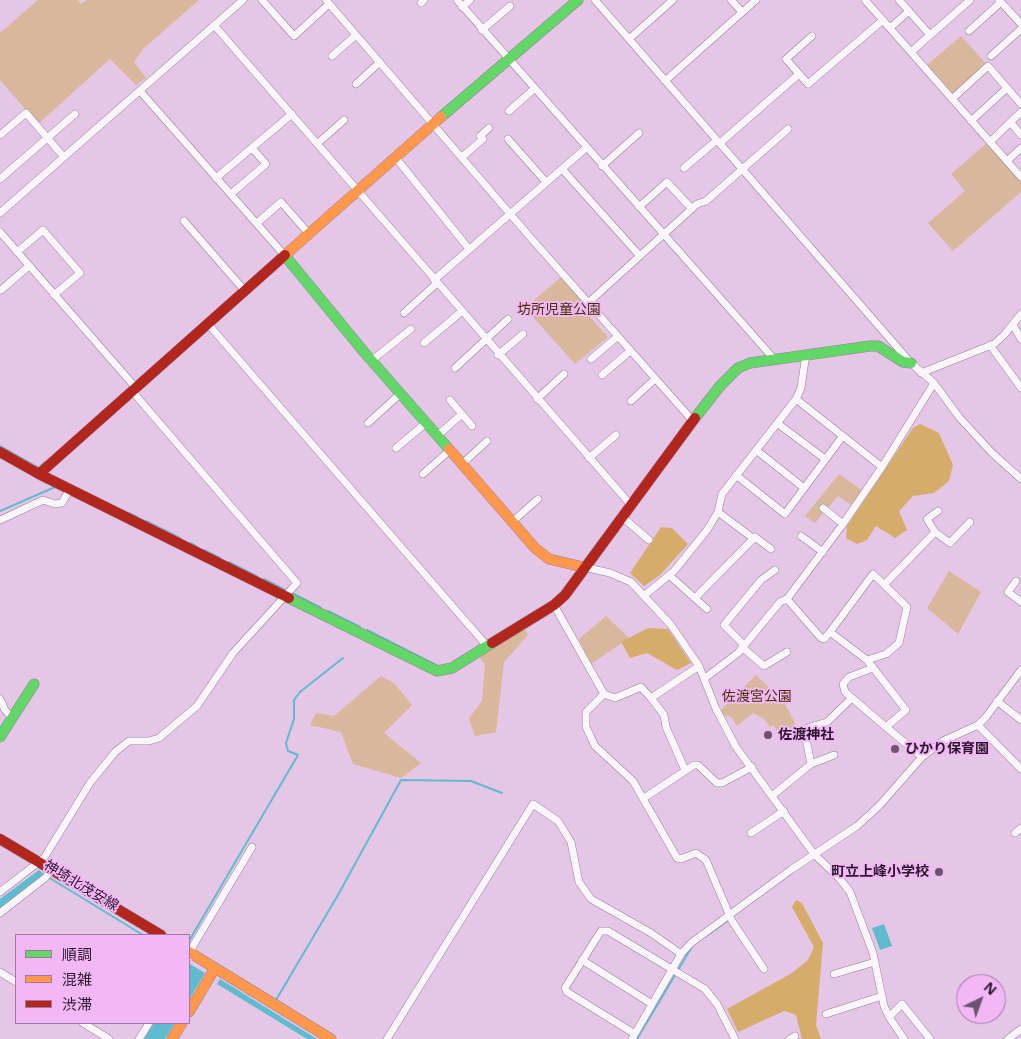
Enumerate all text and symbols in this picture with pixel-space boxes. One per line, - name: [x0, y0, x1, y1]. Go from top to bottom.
- park label: 坊所児童公園: [517, 302, 601, 318]
- park label: 佐渡宮公園: [722, 689, 792, 705]
- place label: 佐渡神社: [778, 727, 834, 743]
- marker: 佐渡神社: [762, 729, 774, 741]
- place label: ひかり保育園: [905, 741, 989, 757]
- marker: ひかり保育園: [889, 743, 901, 755]
- street label: 神埼北茂安線: [41, 857, 121, 915]
- place label: 町立上峰小学校: [831, 864, 929, 880]
- marker: 町立上峰小学校: [933, 866, 945, 878]
- legend: [15, 934, 190, 1024]
- text: 順調: [62, 944, 92, 964]
- text: 混雑: [62, 969, 92, 989]
- north arrow: [956, 974, 1006, 1024]
- text: N: [980, 977, 1001, 999]
- text: 渋滞: [62, 994, 92, 1014]

